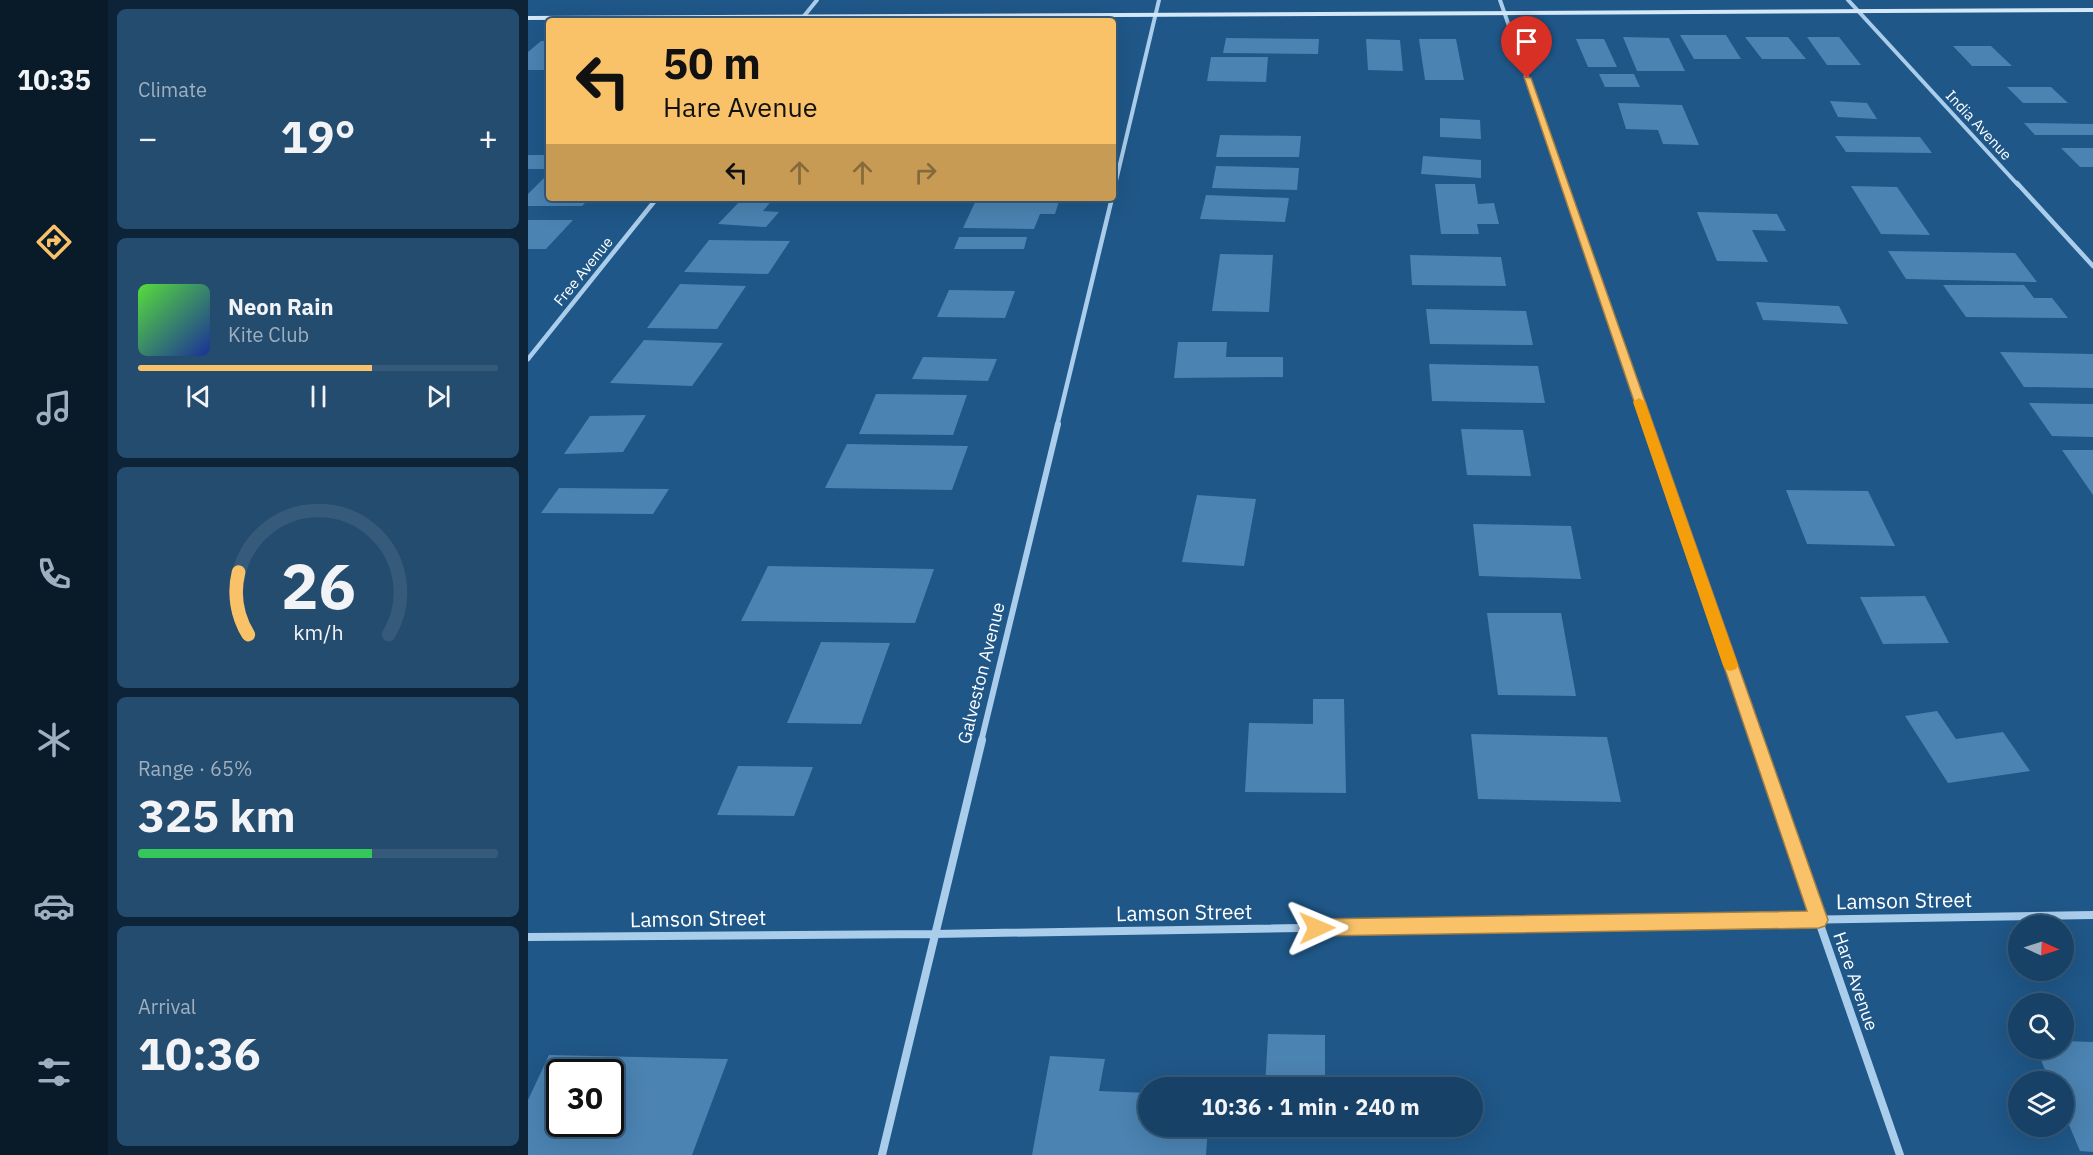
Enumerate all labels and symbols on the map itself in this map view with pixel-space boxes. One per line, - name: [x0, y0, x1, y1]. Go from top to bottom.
- pin: [1501, 16, 1552, 78]
- street label: India Avenue: [1942, 86, 2016, 164]
- street label: Free Avenue: [549, 233, 617, 309]
- street label: Galveston Avenue: [952, 600, 1010, 746]
- street label: Lamson Street: [1836, 885, 1972, 915]
- position arrow: [1285, 896, 1349, 960]
- street label: Lamson Street: [1116, 897, 1252, 927]
- street label: Lamson Street: [630, 903, 766, 933]
- north arrow: [2008, 915, 2074, 981]
- street label: Hare Avenue: [1828, 929, 1884, 1034]
- speed limit sign: 30: [546, 1059, 624, 1137]

